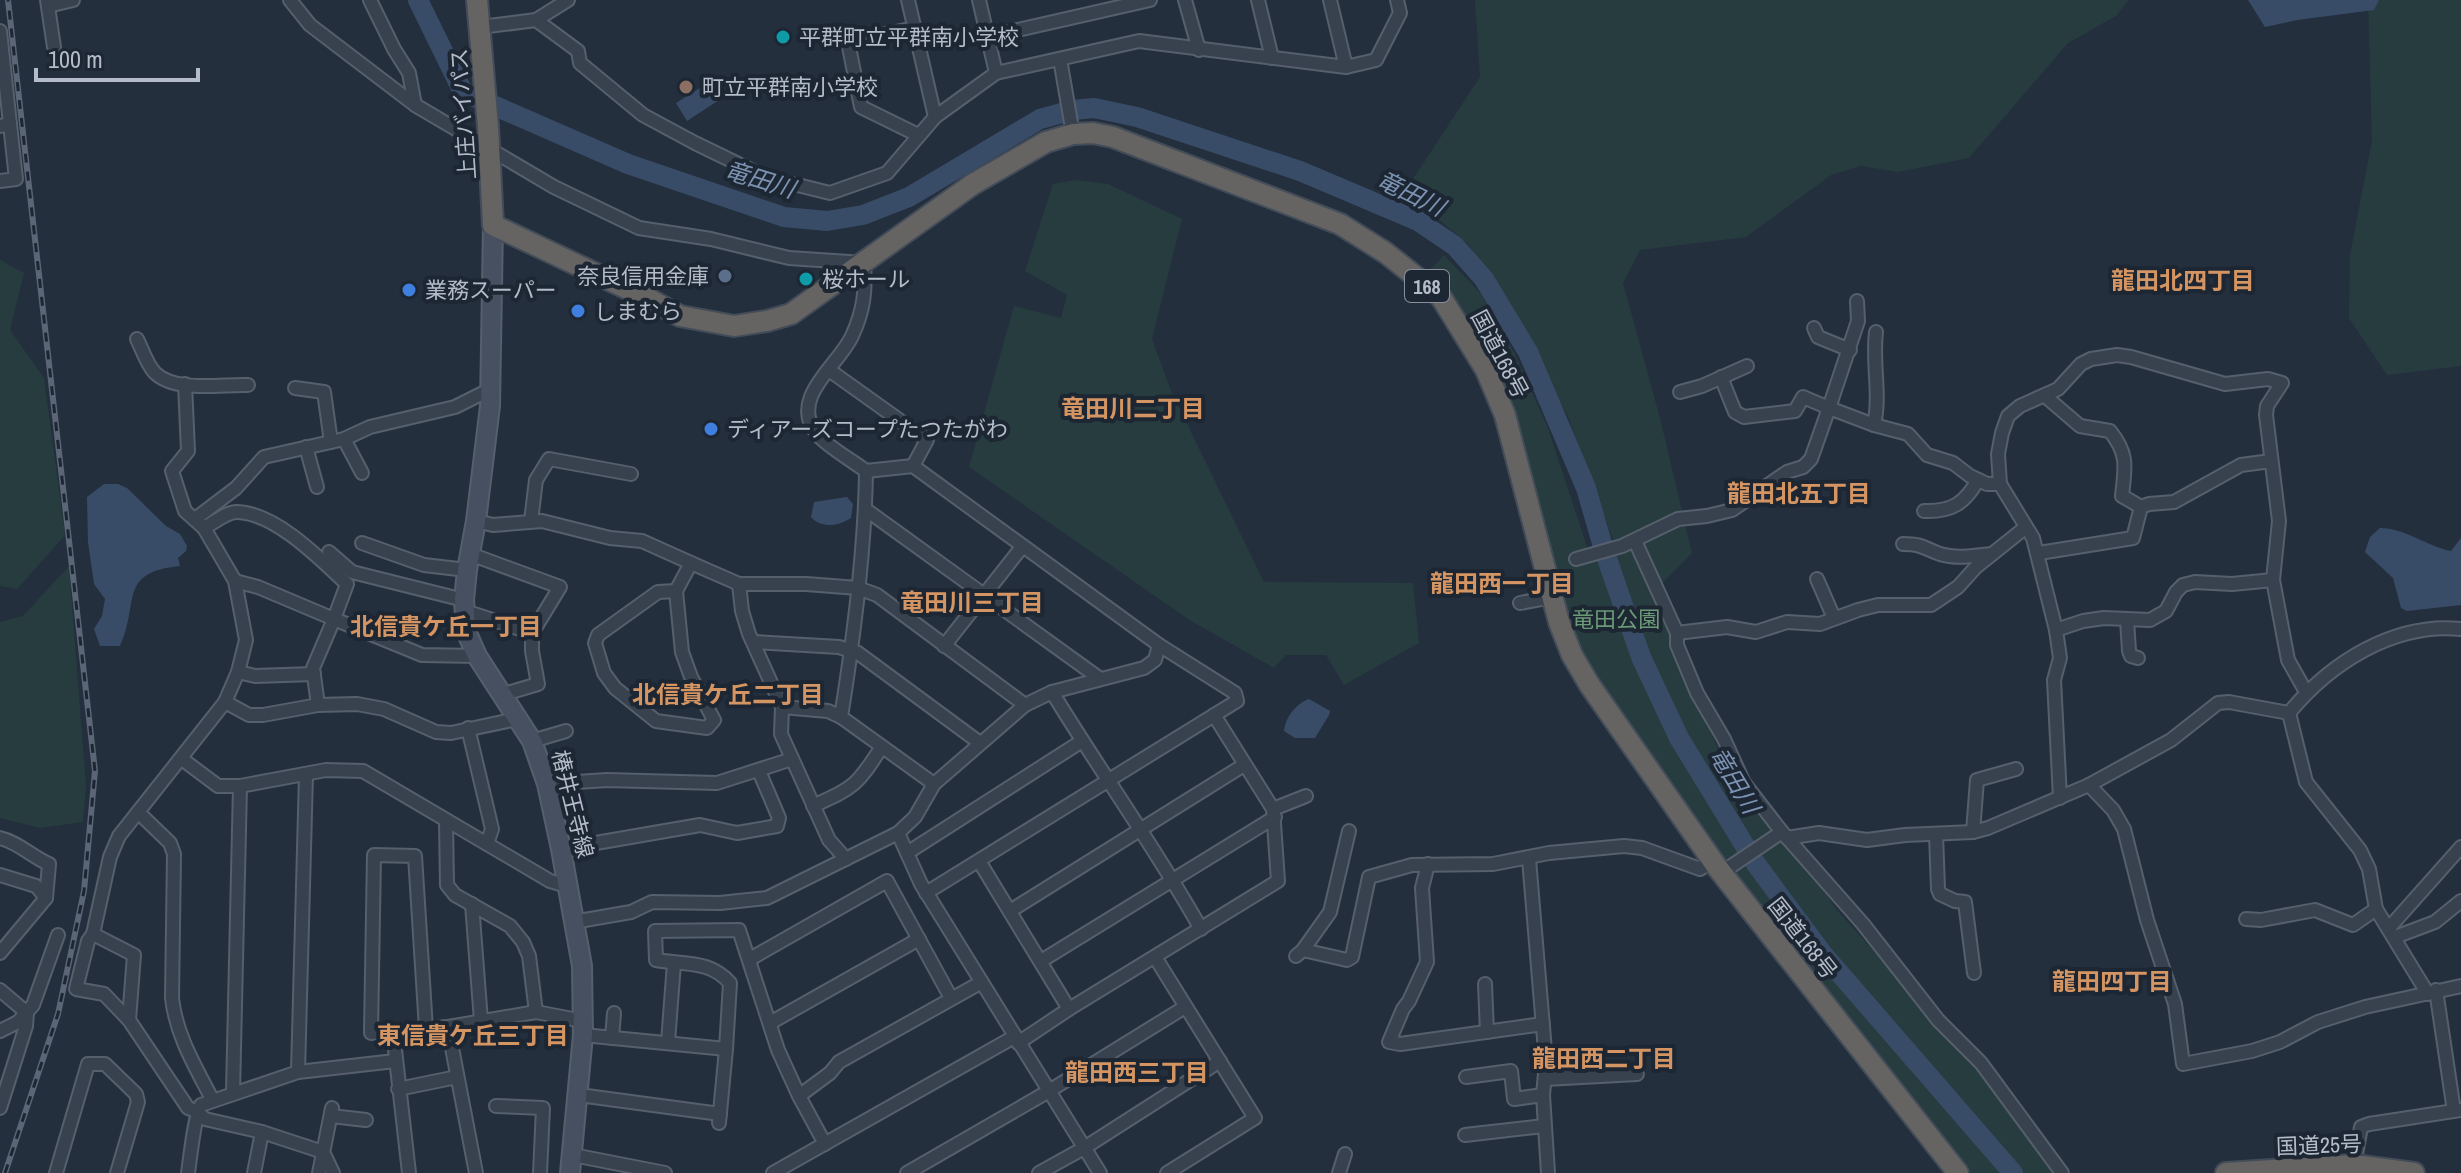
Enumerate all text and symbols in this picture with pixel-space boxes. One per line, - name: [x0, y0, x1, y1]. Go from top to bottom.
- place label: 平群町立平群南小学校: [799, 22, 1019, 52]
- marker: 平群町立平群南小学校: [774, 28, 792, 46]
- scale bar: [36, 32, 198, 82]
- text: 100 m: [48, 43, 103, 75]
- street label: 上庄バイパス: [443, 47, 483, 181]
- place label: 町立平群南小学校: [702, 72, 878, 102]
- marker: 町立平群南小学校: [677, 78, 695, 96]
- water label: 竜田川: [721, 153, 802, 206]
- water label: 竜田川: [1372, 163, 1453, 224]
- place label: 奈良信用金庫: [577, 261, 709, 291]
- place label: 桜ホール: [822, 264, 910, 294]
- district label: 龍田北四丁目: [2111, 264, 2255, 296]
- marker: 奈良信用金庫: [716, 267, 734, 285]
- marker: 桜ホール: [797, 270, 815, 288]
- road number: 168: [1405, 270, 1449, 302]
- place label: 業務スーパー: [425, 275, 557, 305]
- marker: 業務スーパー: [400, 281, 418, 299]
- place label: しまむら: [594, 296, 682, 326]
- marker: しまむら: [569, 302, 587, 320]
- street label: 国道168号: [1464, 305, 1536, 403]
- district label: 竜田川二丁目: [1061, 392, 1205, 424]
- place label: ディアーズコープたつたがわ: [727, 414, 1008, 444]
- marker: ディアーズコープたつたがわ: [702, 420, 720, 438]
- district label: 龍田北五丁目: [1727, 477, 1871, 509]
- district label: 龍田西一丁目: [1430, 567, 1574, 599]
- district label: 竜田川三丁目: [900, 586, 1044, 618]
- park label: 竜田公園: [1572, 604, 1660, 634]
- district label: 北信貴ケ丘一丁目: [350, 610, 542, 642]
- district label: 北信貴ケ丘二丁目: [632, 678, 824, 710]
- water label: 竜田川: [1703, 741, 1769, 822]
- street label: 椿井王寺線: [545, 747, 601, 861]
- street label: 国道168号: [1762, 891, 1844, 985]
- district label: 龍田四丁目: [2052, 965, 2172, 997]
- district label: 東信貴ケ丘三丁目: [377, 1019, 569, 1051]
- district label: 龍田西二丁目: [1532, 1042, 1676, 1074]
- district label: 龍田西三丁目: [1065, 1056, 1209, 1088]
- street label: 国道25号: [2275, 1129, 2363, 1161]

